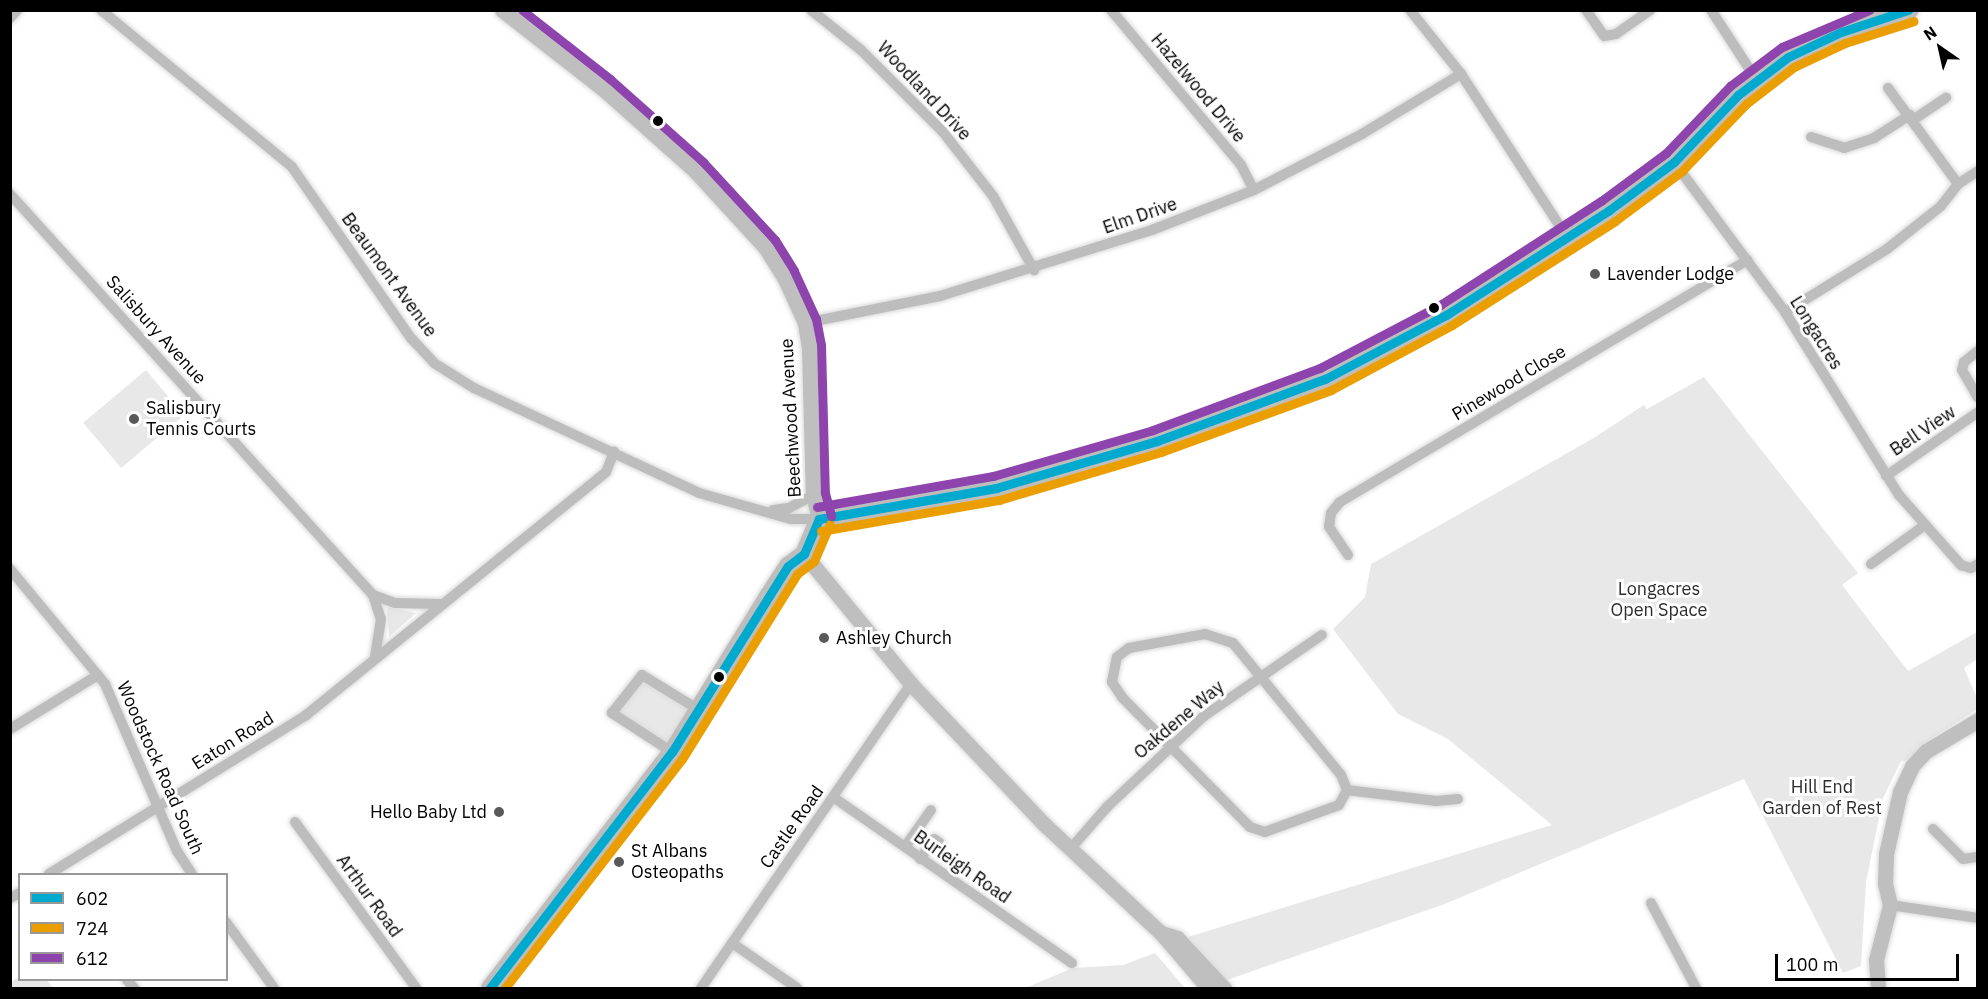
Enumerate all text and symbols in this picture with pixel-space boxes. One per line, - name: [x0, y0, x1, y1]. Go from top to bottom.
- north arrow: [1910, 18, 1970, 78]
- text: N: [1920, 22, 1940, 45]
- street label: Hazelwood Drive: [1146, 29, 1250, 147]
- street label: Woodland Drive: [873, 37, 975, 145]
- unlabelled marker: [652, 115, 664, 127]
- street label: Elm Drive: [1100, 193, 1180, 239]
- street label: Beaumont Avenue: [337, 209, 441, 341]
- place label: Lavender Lodge: [1607, 263, 1734, 285]
- marker: Lavender Lodge: [1588, 267, 1602, 281]
- street label: Salisbury Avenue: [101, 271, 211, 389]
- street label: Longacres: [1785, 292, 1847, 374]
- unlabelled marker: [1428, 302, 1440, 314]
- street label: Beechwood Avenue: [776, 338, 806, 498]
- street label: Pinewood Close: [1448, 341, 1570, 425]
- place label: Salisbury Tennis Courts: [146, 398, 256, 440]
- street label: Bell View: [1886, 401, 1960, 461]
- marker: Salisbury Tennis Courts: [127, 412, 141, 426]
- park label: Longacres Open Space: [1611, 579, 1707, 622]
- place label: Ashley Church: [836, 627, 952, 649]
- marker: Ashley Church: [817, 631, 831, 645]
- unlabelled marker: [713, 671, 725, 683]
- street label: Oakdene Way: [1130, 676, 1228, 764]
- street label: Woodstock Road South: [112, 678, 208, 858]
- street label: Eaton Road: [188, 707, 278, 775]
- park label: Hill End Garden of Rest: [1762, 777, 1882, 820]
- street label: Castle Road: [756, 781, 828, 873]
- place label: Hello Baby Ltd: [370, 801, 487, 823]
- marker: Hello Baby Ltd: [492, 805, 506, 819]
- street label: Burleigh Road: [909, 826, 1015, 908]
- place label: St Albans Osteopaths: [631, 841, 724, 884]
- street label: Arthur Road: [332, 850, 406, 942]
- marker: St Albans Osteopaths: [612, 855, 626, 869]
- legend: [18, 873, 228, 981]
- text: 602: [76, 887, 108, 910]
- text: 724: [76, 917, 108, 940]
- scale bar: [1778, 942, 1962, 980]
- text: 612: [76, 947, 108, 970]
- text: 100 m: [1786, 953, 1838, 976]

